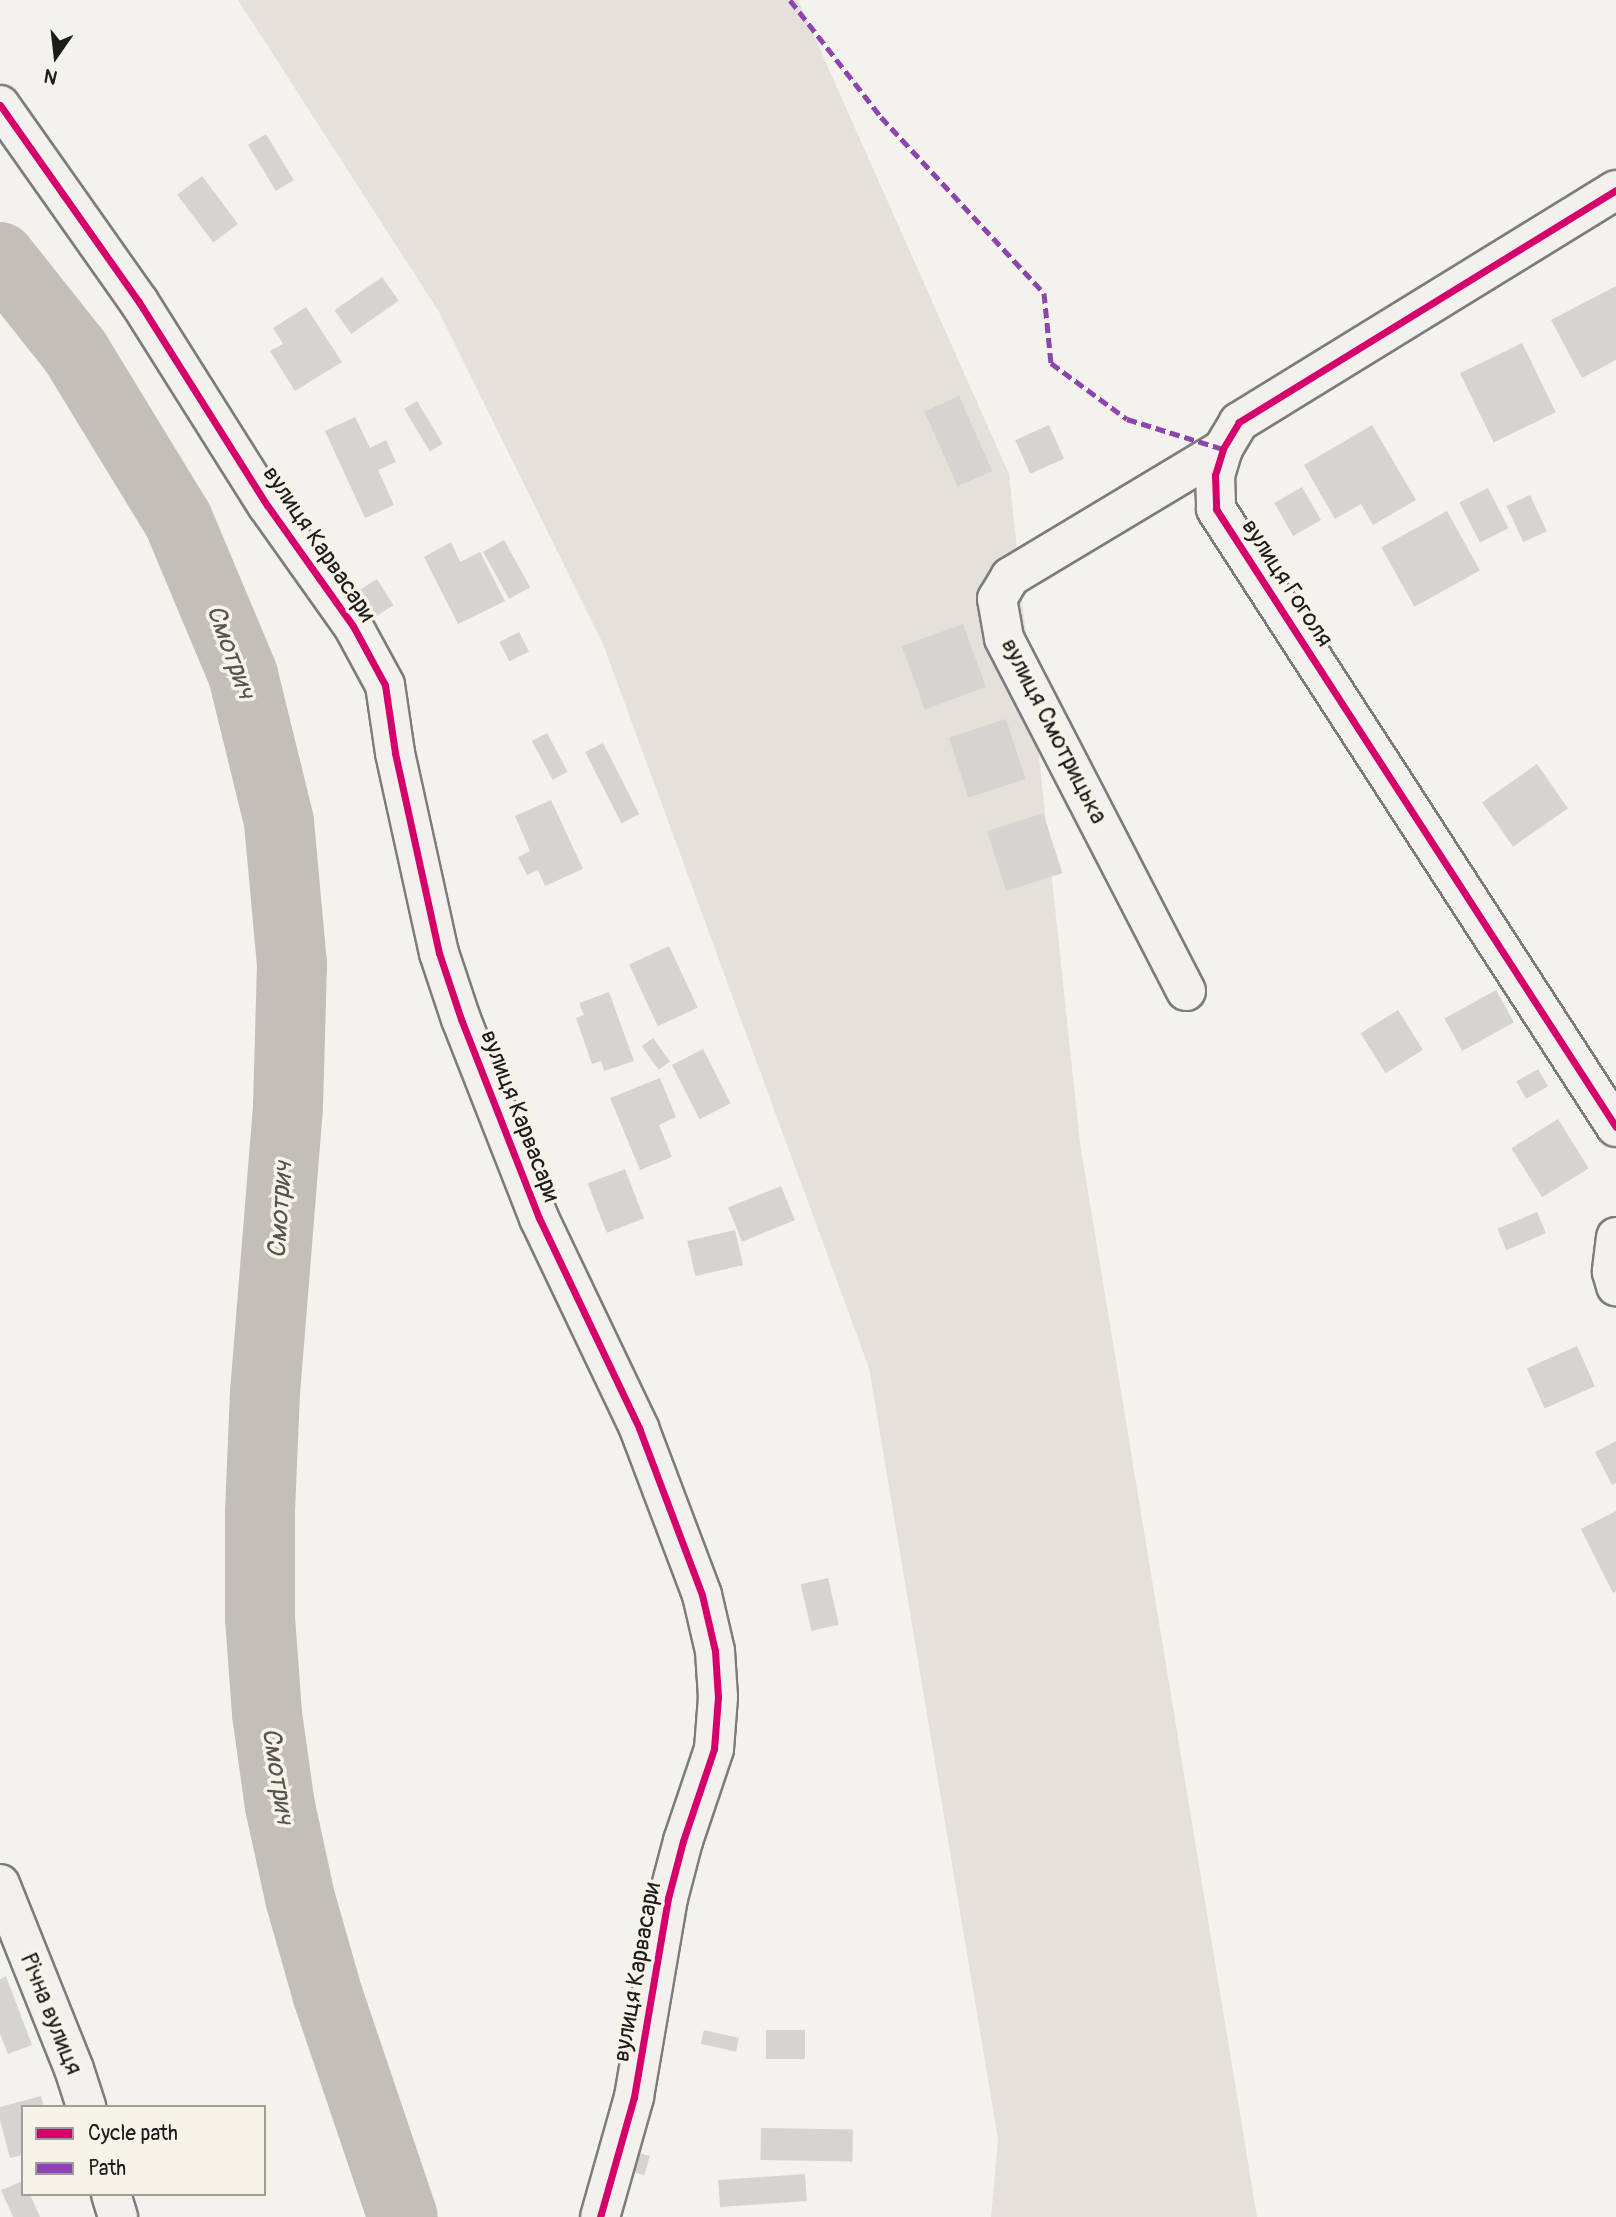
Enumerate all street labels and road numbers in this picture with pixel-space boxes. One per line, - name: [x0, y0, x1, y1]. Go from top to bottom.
- street label: вулиця Карвасари: [256, 461, 382, 627]
- street label: вулиця Гоголя: [1235, 514, 1339, 652]
- street label: вулиця Смотрицька: [995, 634, 1113, 828]
- street label: вулиця Карвасари: [474, 1026, 566, 1206]
- street label: вулиця Карвасари: [607, 1880, 667, 2064]
- street label: Річна вулиця: [14, 1949, 88, 2079]

